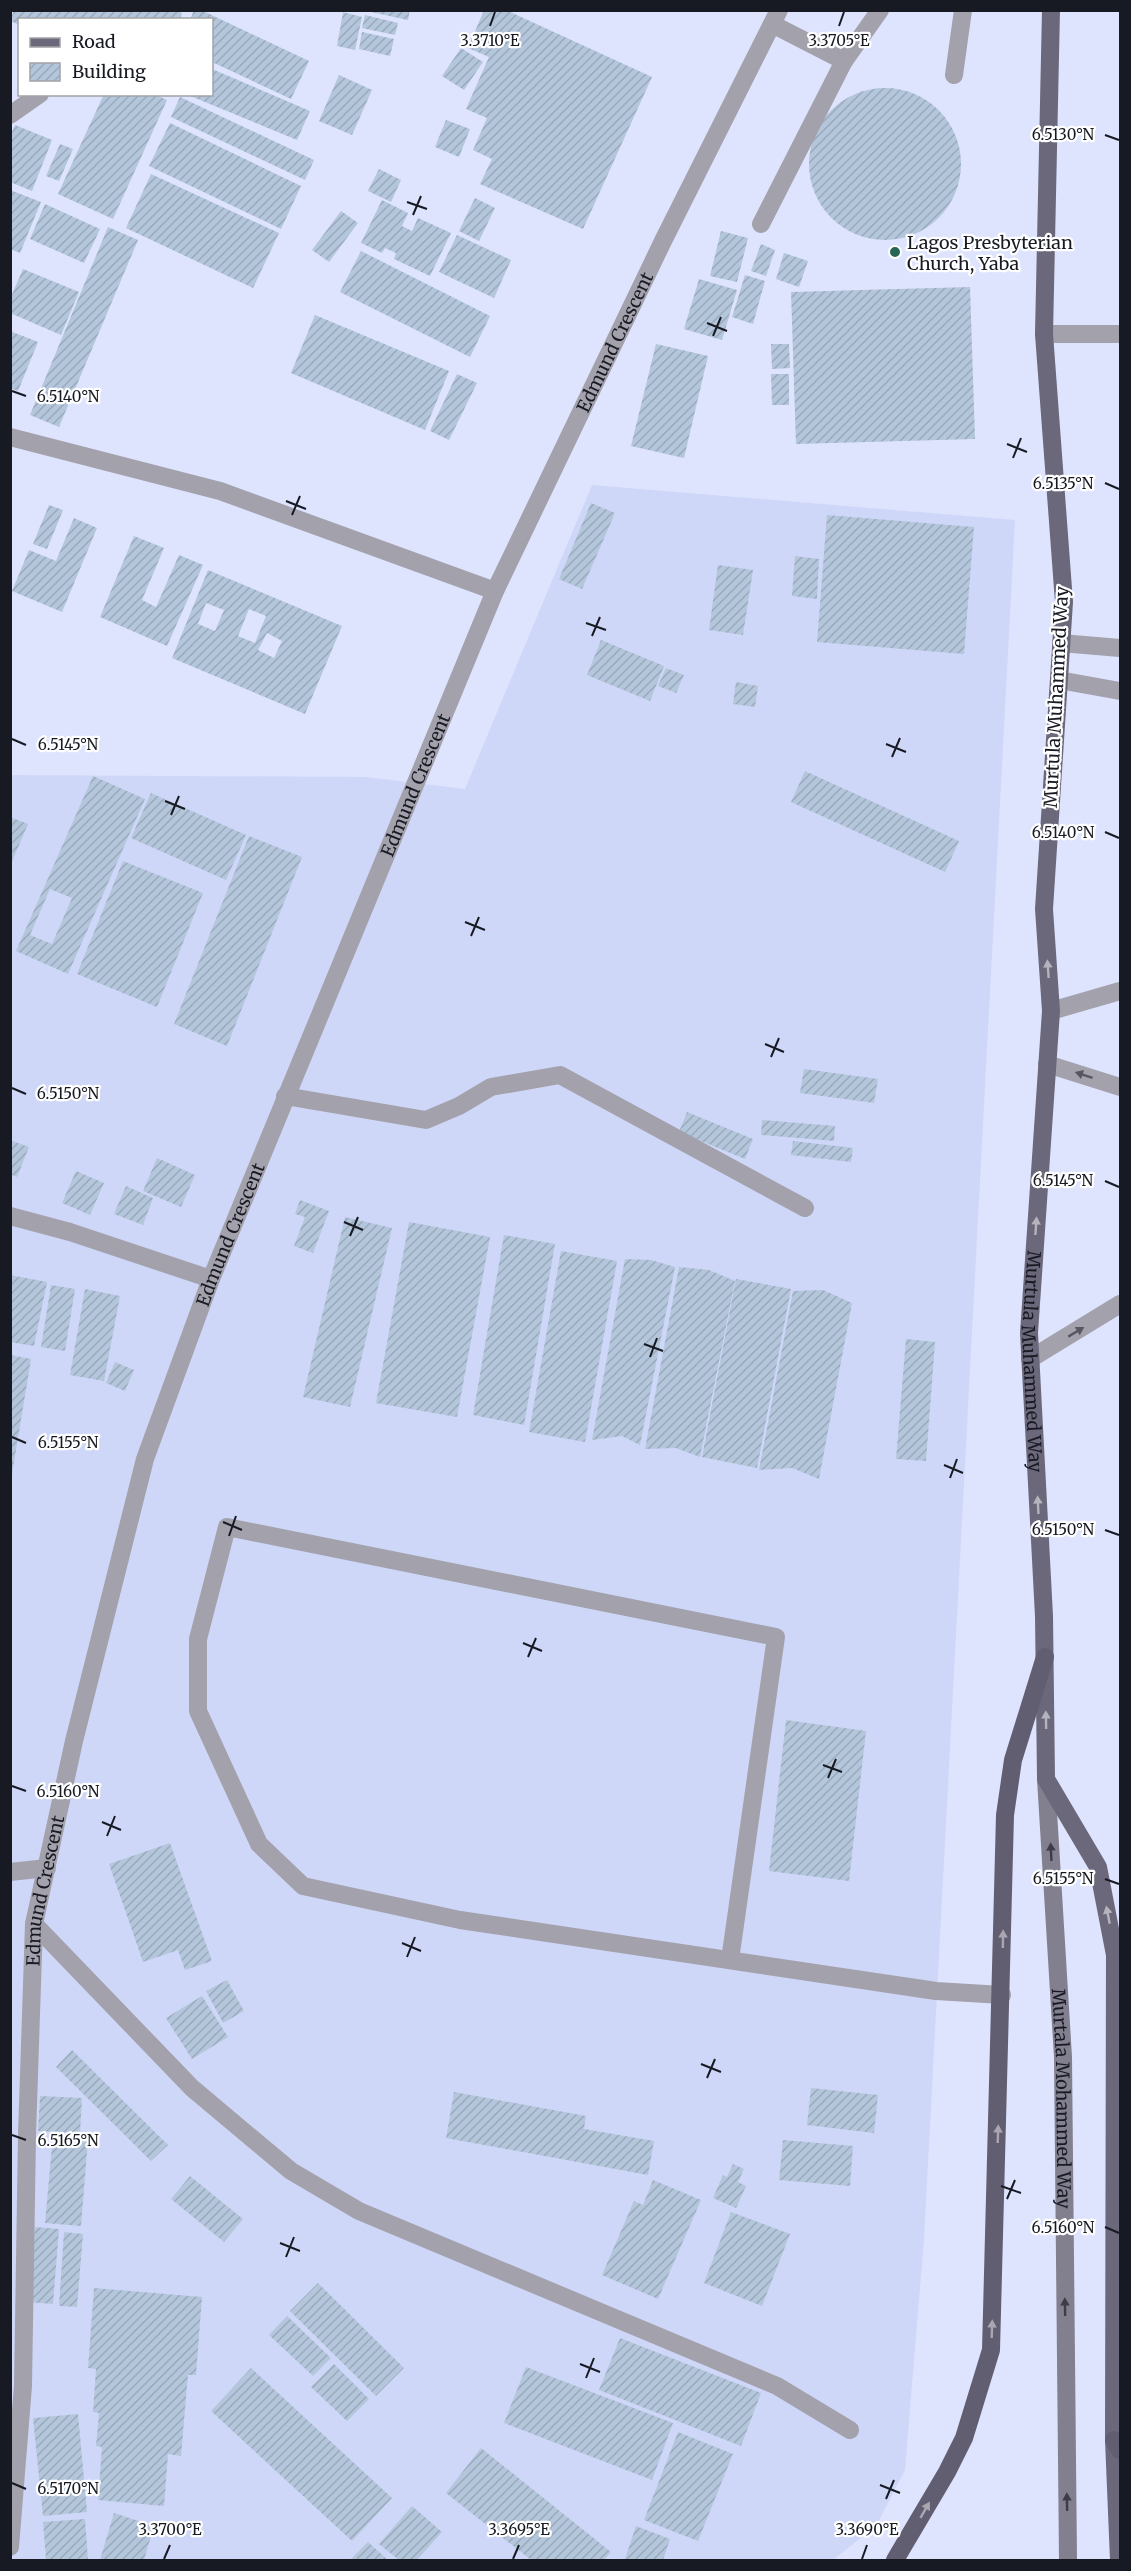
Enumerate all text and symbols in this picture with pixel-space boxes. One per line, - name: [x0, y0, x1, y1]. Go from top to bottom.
- legend: [18, 18, 213, 96]
- text: Road: [72, 30, 116, 53]
- text: 3.3710°E: [460, 31, 520, 50]
- text: 3.3705°E: [808, 31, 870, 50]
- text: Building: [72, 60, 146, 83]
- text: 6.5130°N: [1032, 125, 1095, 144]
- place label: Lagos Presbyterian Church, Yaba: [907, 231, 1073, 275]
- marker: Lagos Presbyterian Church, Yaba: [888, 245, 902, 259]
- street label: Edmund Crescent: [571, 268, 658, 416]
- text: 6.5140°N: [37, 387, 100, 406]
- text: 6.5135°N: [1033, 474, 1094, 493]
- street label: Murtula Muhammed Way: [1039, 585, 1073, 808]
- street label: Edmund Crescent: [375, 710, 455, 860]
- text: 6.5145°N: [38, 735, 99, 754]
- text: 6.5140°N: [1032, 823, 1095, 842]
- one-way arrow: [1043, 959, 1053, 978]
- one-way arrow: [1075, 1070, 1093, 1079]
- text: 6.5150°N: [37, 1084, 100, 1103]
- street label: Edmund Crescent: [191, 1159, 269, 1309]
- text: 6.5145°N: [1033, 1171, 1094, 1190]
- one-way arrow: [1031, 1217, 1041, 1236]
- street label: Murtula Muhammed Way: [1017, 1250, 1048, 1474]
- one-way arrow: [1068, 1327, 1085, 1337]
- text: 6.5155°N: [38, 1433, 99, 1452]
- one-way arrow: [1033, 1495, 1042, 1514]
- text: 6.5150°N: [1032, 1520, 1095, 1539]
- one-way arrow: [1041, 1711, 1050, 1730]
- text: 6.5160°N: [37, 1782, 100, 1801]
- street label: Edmund Crescent: [21, 1813, 69, 1967]
- one-way arrow: [1046, 1842, 1055, 1861]
- text: 6.5155°N: [1033, 1869, 1094, 1888]
- one-way arrow: [1103, 1905, 1112, 1924]
- one-way arrow: [998, 1930, 1008, 1949]
- street label: Murtala Mohammed Way: [1047, 1988, 1076, 2209]
- one-way arrow: [994, 2125, 1003, 2144]
- text: 6.5165°N: [37, 2131, 99, 2150]
- text: 6.5160°N: [1032, 2218, 1095, 2237]
- one-way arrow: [1061, 2298, 1070, 2317]
- one-way arrow: [987, 2320, 997, 2339]
- text: 6.5170°N: [37, 2479, 99, 2498]
- one-way arrow: [1062, 2493, 1072, 2512]
- one-way arrow: [920, 2501, 930, 2518]
- text: 3.3700°E: [139, 2520, 202, 2539]
- text: 3.3695°E: [488, 2520, 550, 2539]
- text: 3.3690°E: [835, 2520, 899, 2539]

